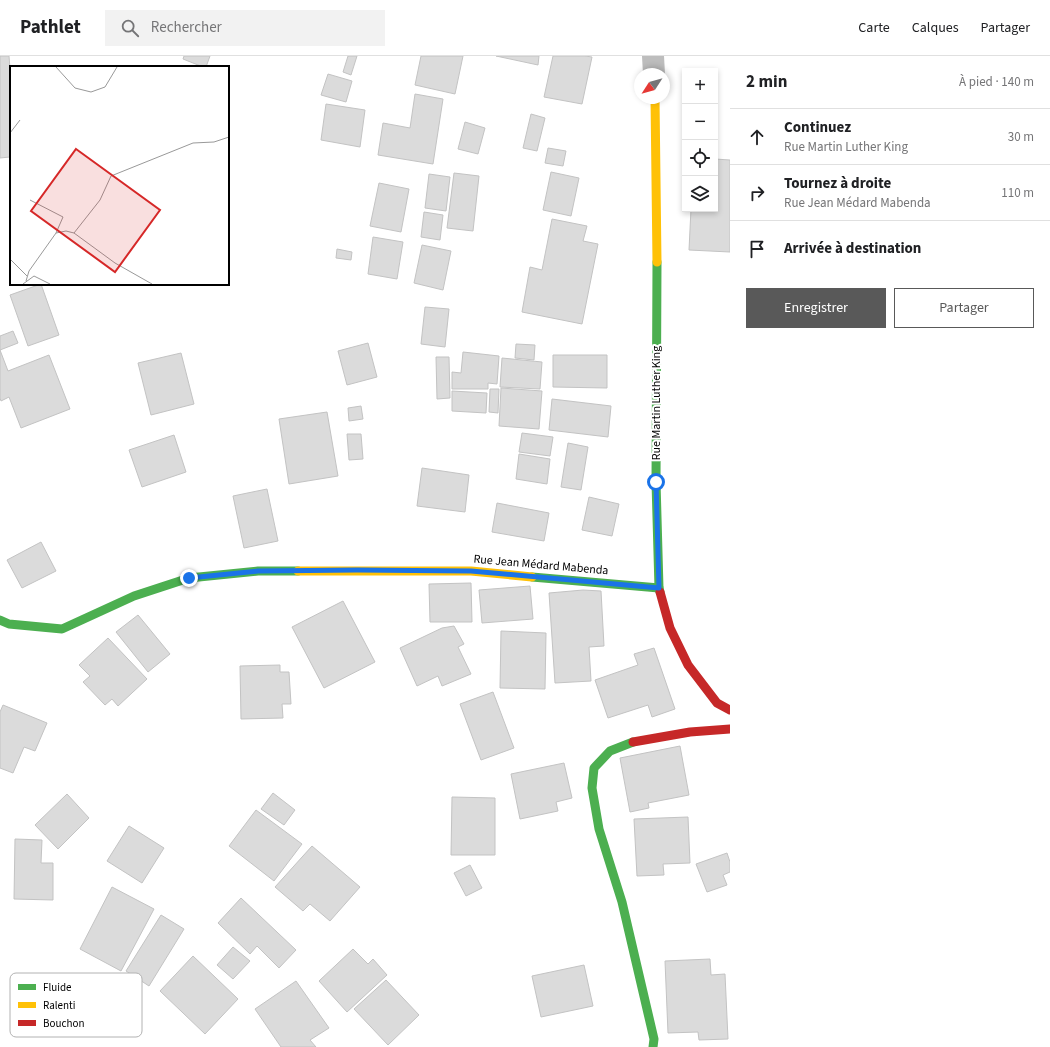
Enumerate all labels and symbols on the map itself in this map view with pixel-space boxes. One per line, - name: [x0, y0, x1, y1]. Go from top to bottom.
- inset map: [10, 66, 229, 285]
- north arrow: [634, 68, 670, 104]
- street label: Rue Martin Luther King: [648, 346, 665, 460]
- route start: [647, 473, 665, 491]
- street label: Rue Jean Médard Mabenda: [473, 551, 609, 579]
- route end: [180, 569, 198, 587]
- legend: [10, 973, 142, 1037]
- text: Fluide: [43, 980, 72, 995]
- text: Ralenti: [43, 998, 75, 1013]
- text: Bouchon: [43, 1016, 84, 1031]

